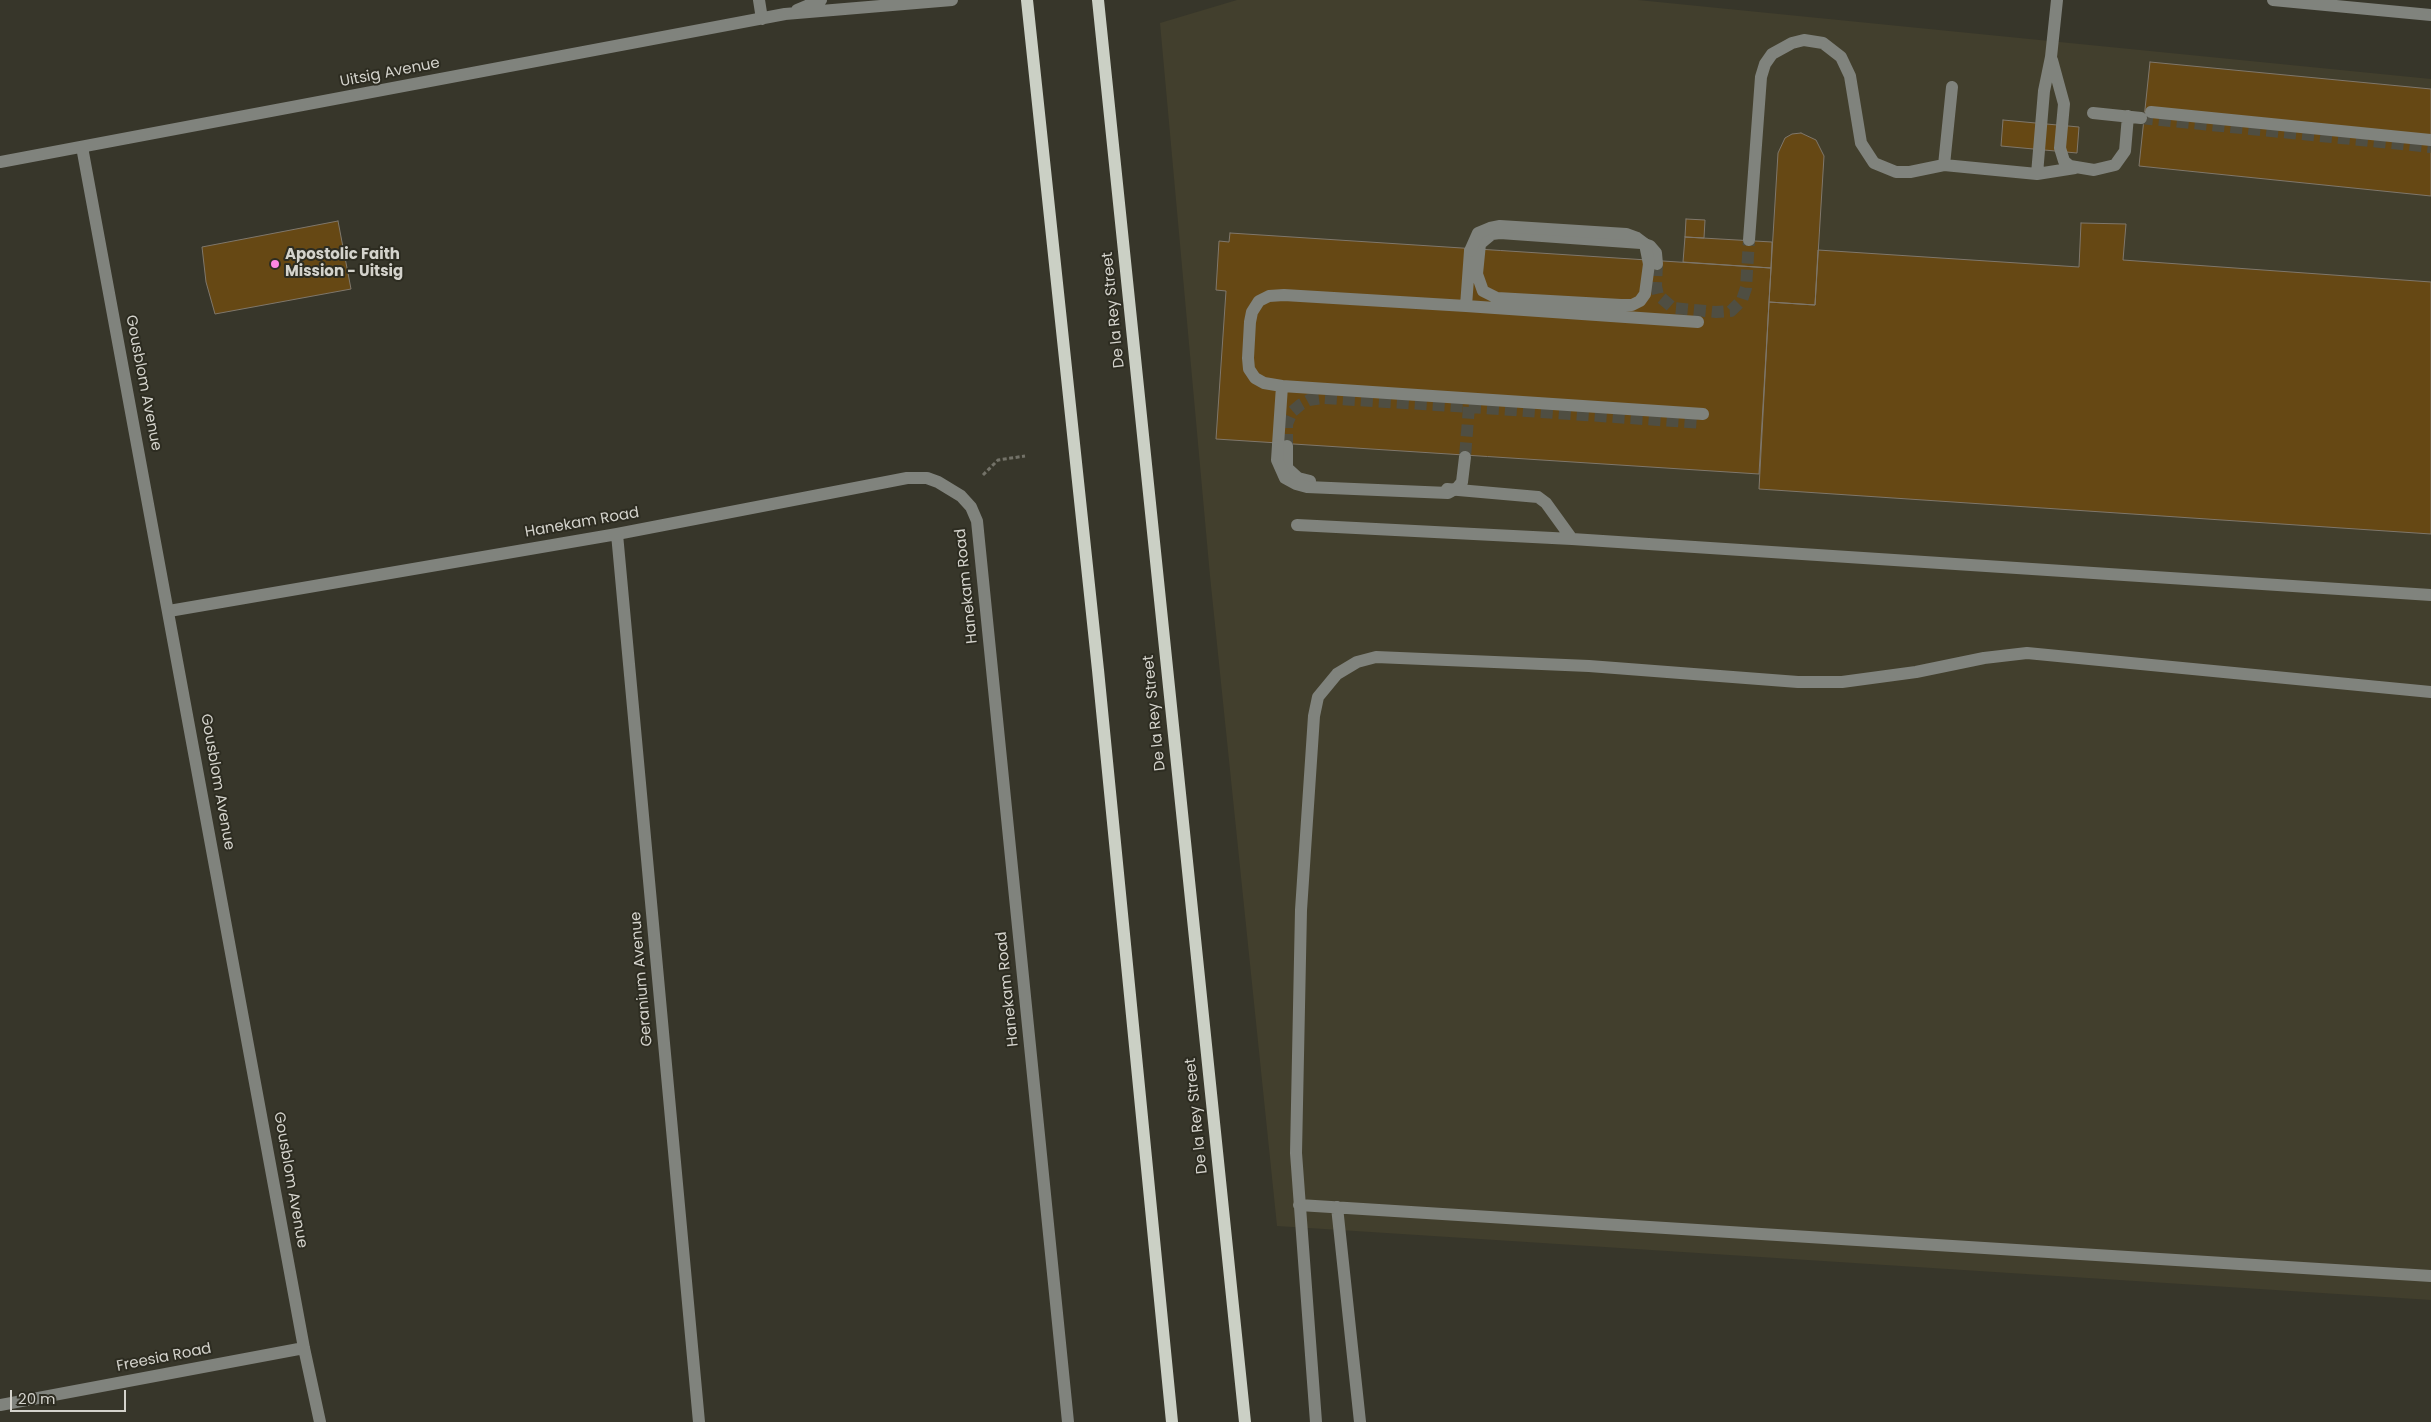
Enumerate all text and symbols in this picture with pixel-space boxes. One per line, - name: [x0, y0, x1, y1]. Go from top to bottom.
- street label: Uitsig Avenue: [339, 55, 441, 91]
- place label: Apostolic Faith Mission - Uitsig: [285, 246, 403, 281]
- street label: De la Rey Street: [1099, 251, 1129, 369]
- marker: Apostolic Faith Mission - Uitsig: [269, 258, 281, 270]
- street label: Gousblom Avenue: [121, 314, 165, 452]
- street label: Hanekam Road: [523, 504, 641, 542]
- street label: Hanekam Road: [952, 528, 982, 644]
- street label: De la Rey Street: [1140, 654, 1170, 772]
- street label: Gousblom Avenue: [196, 713, 238, 851]
- street label: Geranium Avenue: [627, 911, 657, 1047]
- street label: Hanekam Road: [993, 931, 1023, 1047]
- street label: De la Rey Street: [1182, 1057, 1212, 1175]
- street label: Gousblom Avenue: [269, 1111, 311, 1249]
- street label: Freesia Road: [115, 1340, 213, 1376]
- scale bar: [12, 1380, 129, 1412]
- text: 20 m: [18, 1388, 56, 1409]

